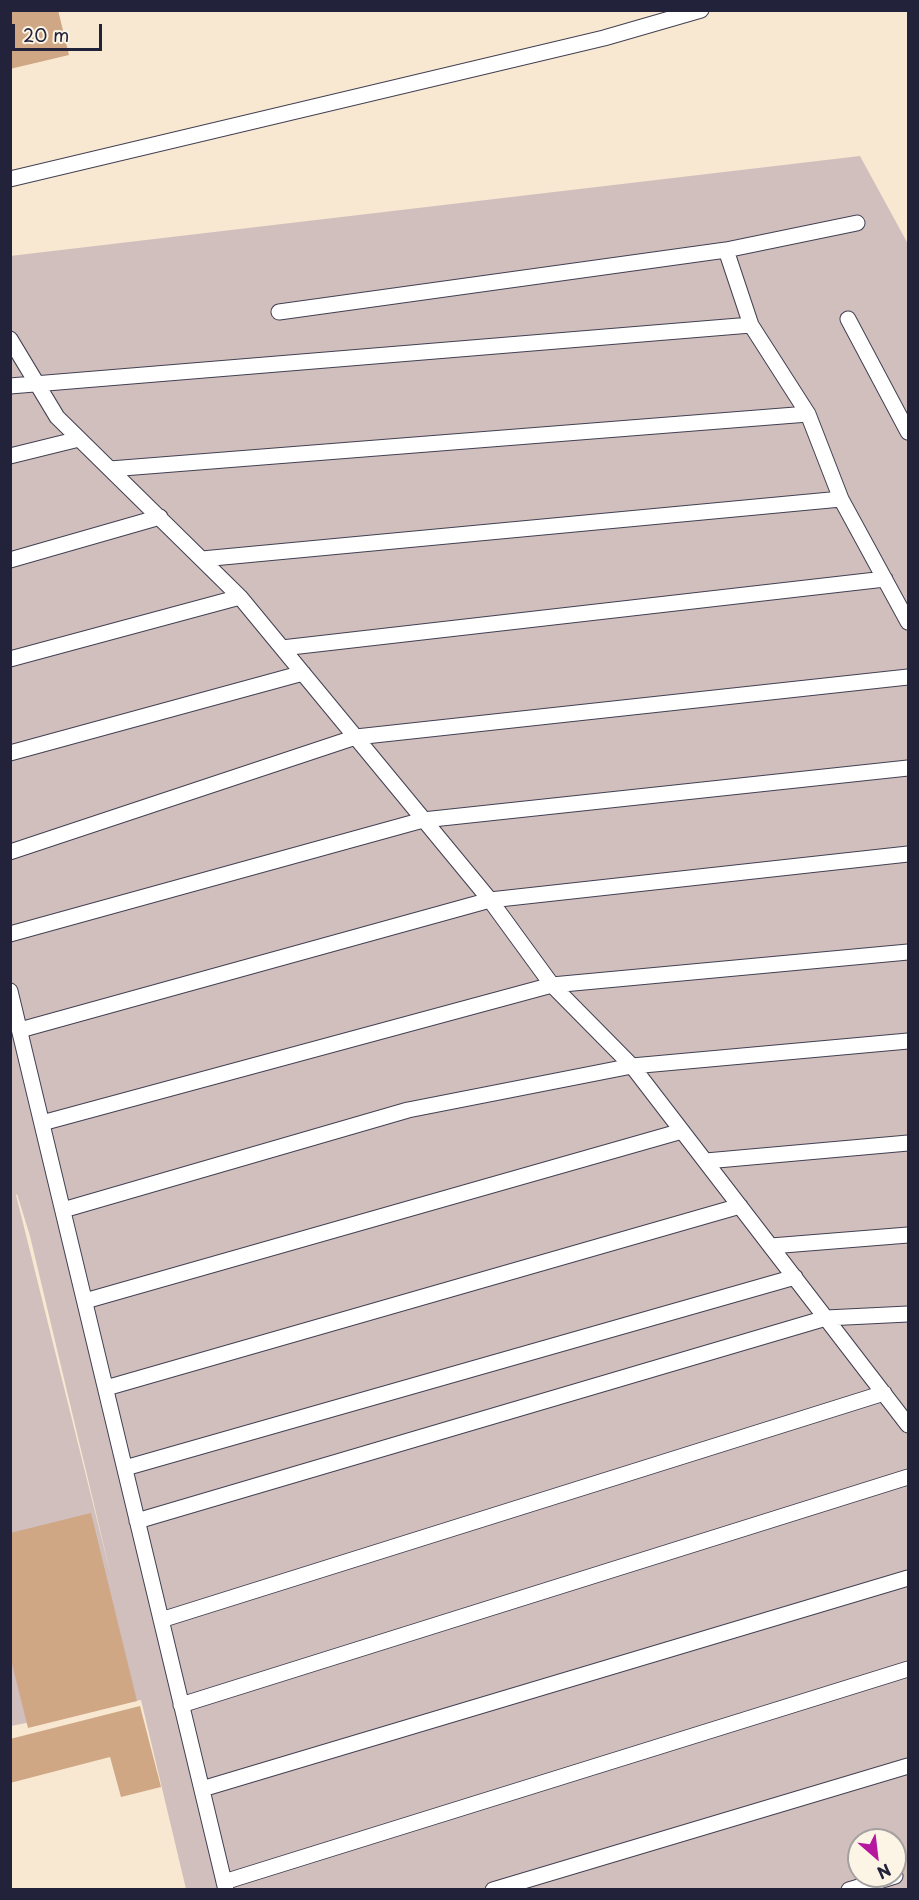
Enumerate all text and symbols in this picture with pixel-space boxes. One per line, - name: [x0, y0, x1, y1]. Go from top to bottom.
- scale bar: [15, 12, 105, 50]
- text: 20 m: [23, 21, 69, 48]
- north arrow: [847, 1828, 907, 1888]
- text: N: [873, 1859, 896, 1886]

